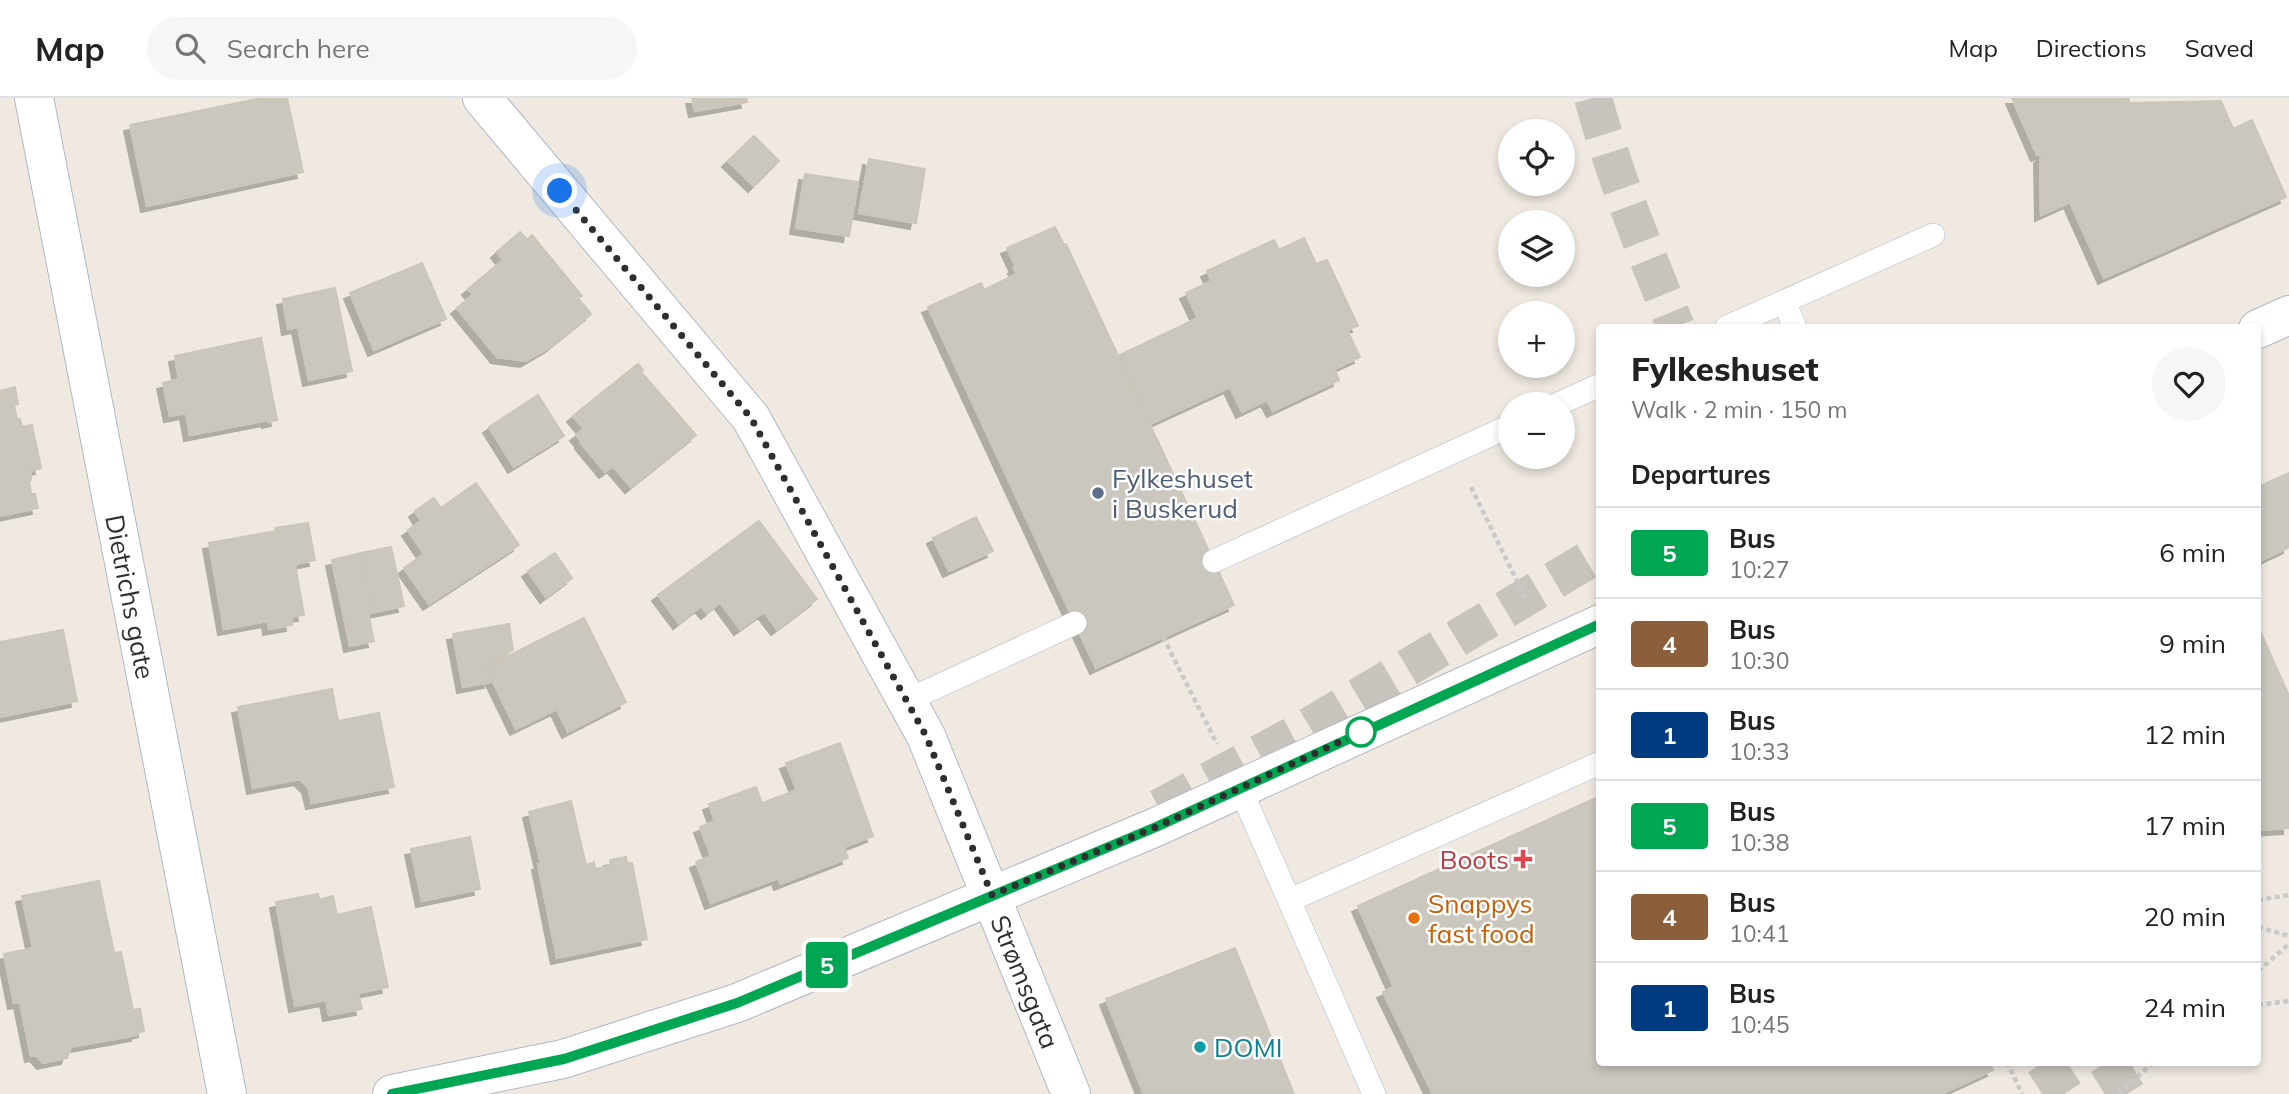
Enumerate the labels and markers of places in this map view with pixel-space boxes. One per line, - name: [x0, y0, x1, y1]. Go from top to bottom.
- place label: Fylkeshuset i Buskerud: [1112, 462, 1253, 525]
- marker: Fylkeshuset i Buskerud: [1090, 485, 1106, 501]
- unlabelled marker: [1346, 717, 1376, 747]
- place label: Boots: [1440, 843, 1509, 876]
- marker: Boots: [1515, 851, 1531, 867]
- place label: Snappys fast food: [1428, 887, 1535, 950]
- marker: Snappys fast food: [1406, 910, 1422, 926]
- place label: DOMI: [1214, 1031, 1283, 1064]
- marker: DOMI: [1192, 1039, 1208, 1055]

